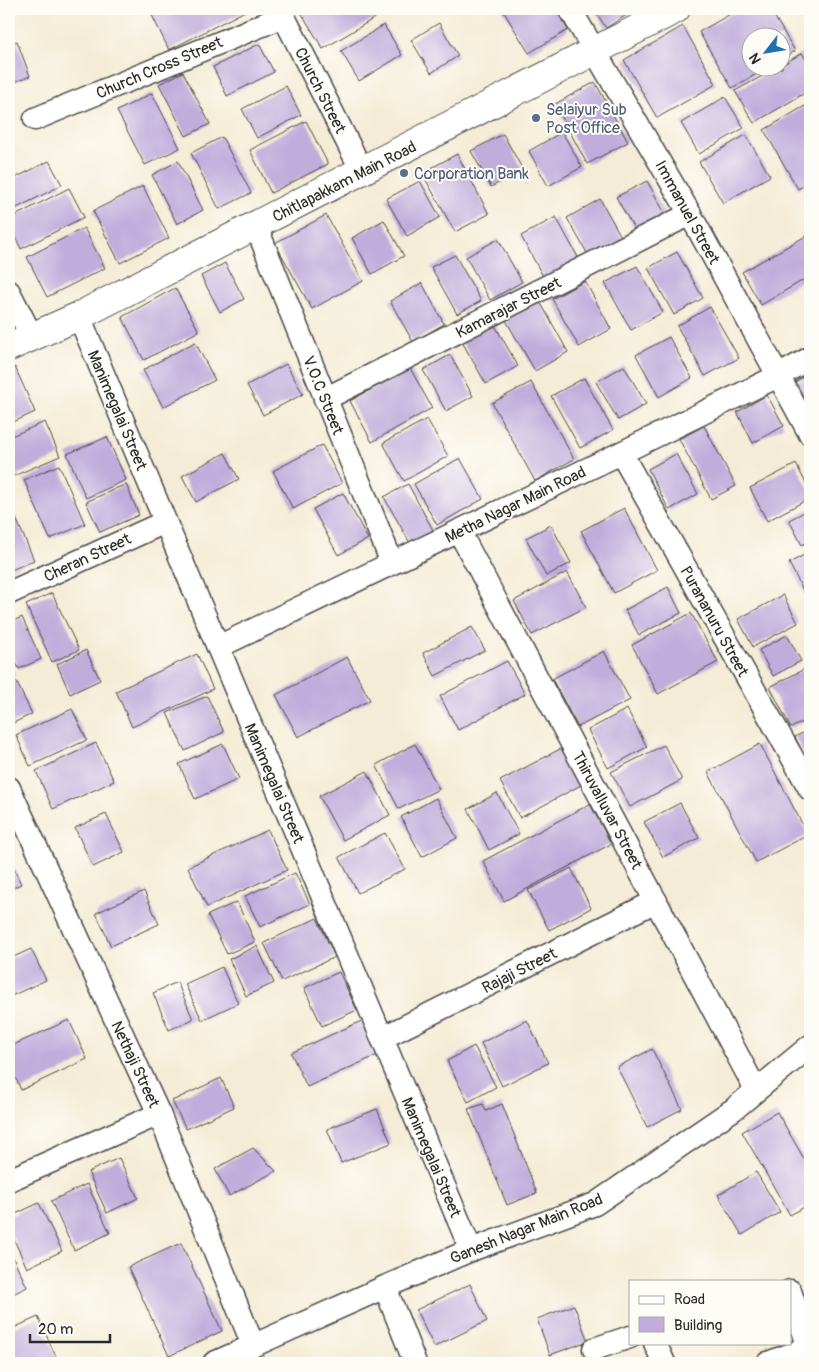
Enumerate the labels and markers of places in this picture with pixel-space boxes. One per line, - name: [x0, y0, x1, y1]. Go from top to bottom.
- place label: Selaiyur Sub Post Office: [546, 100, 627, 138]
- marker: Selaiyur Sub Post Office: [530, 112, 542, 124]
- place label: Corporation Bank: [414, 164, 529, 184]
- marker: Corporation Bank: [398, 167, 410, 179]

